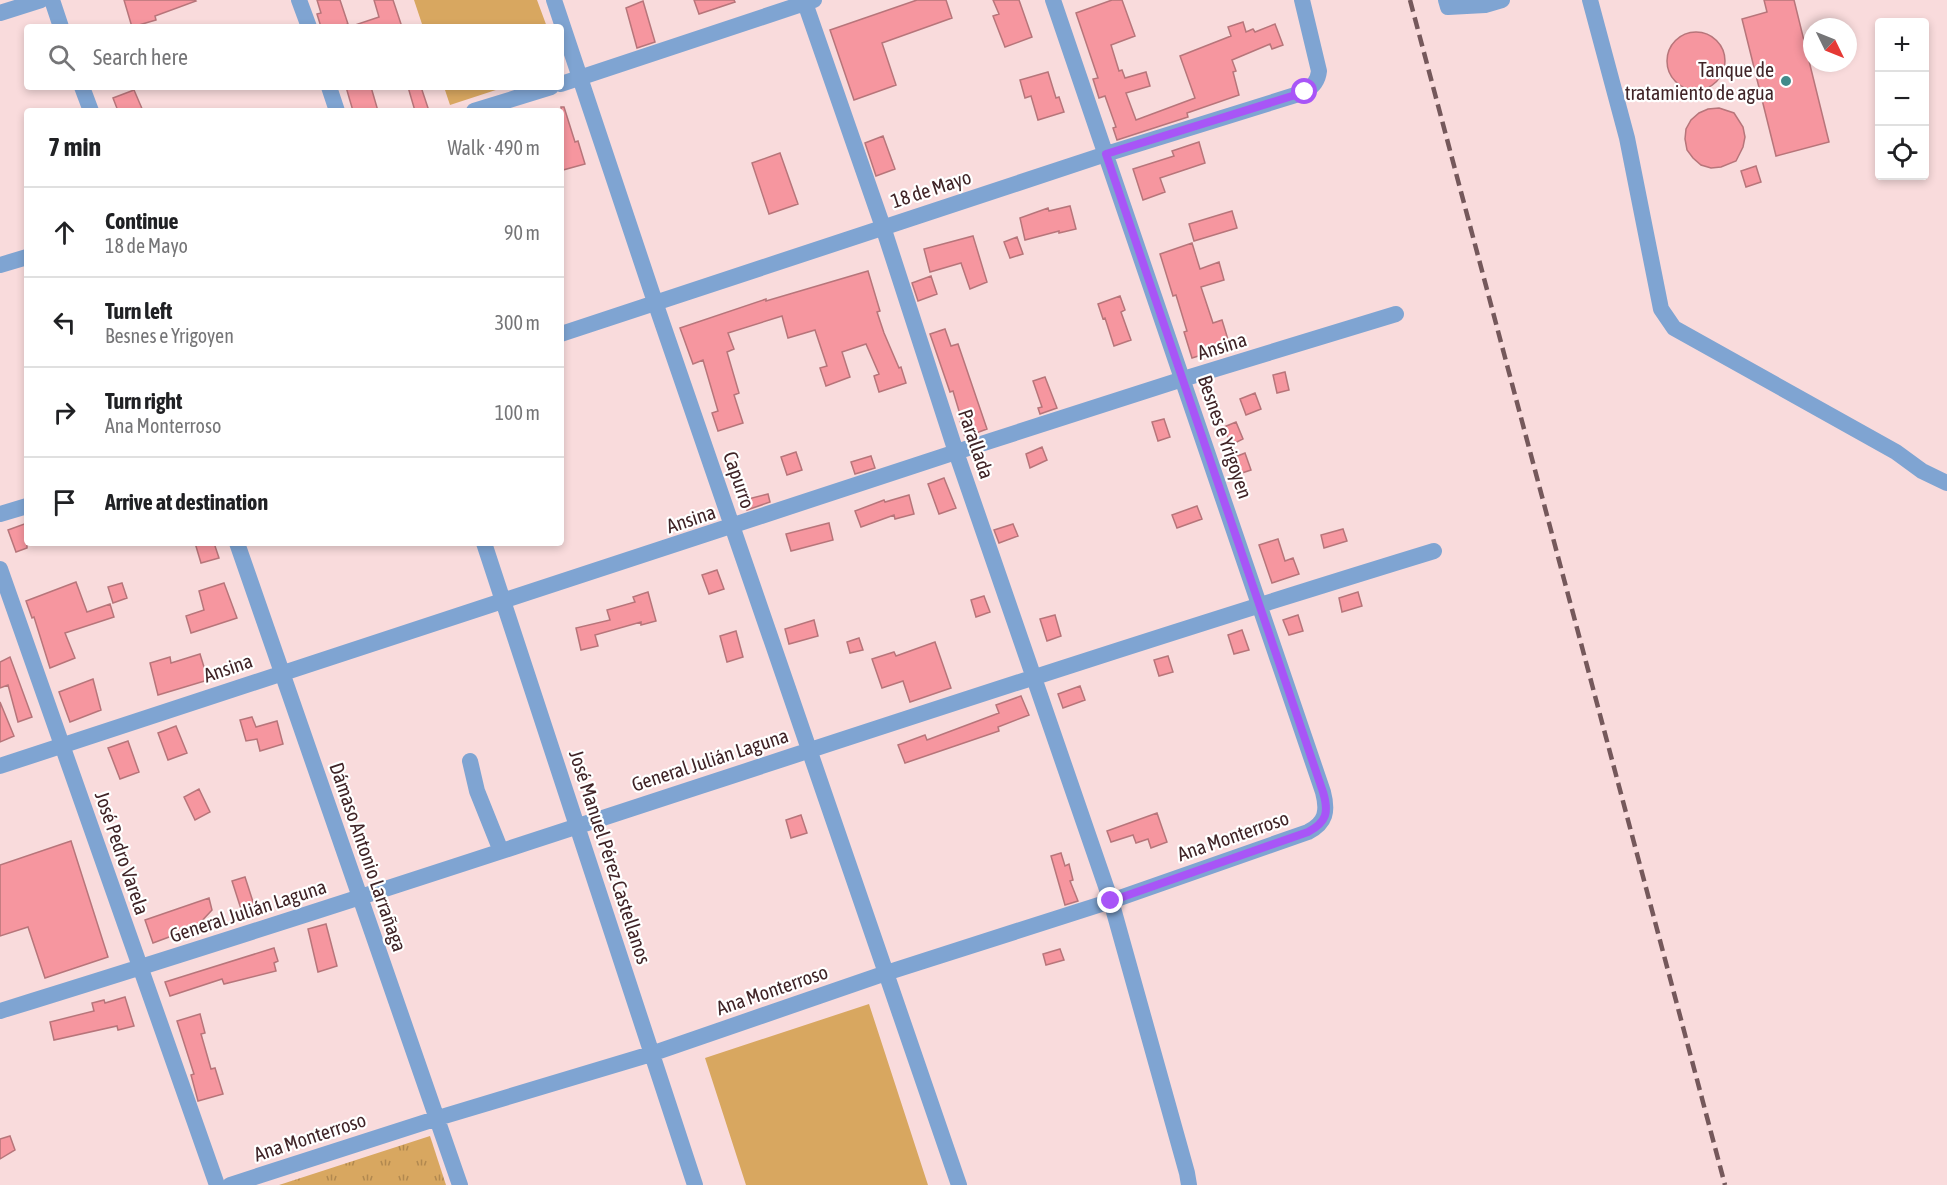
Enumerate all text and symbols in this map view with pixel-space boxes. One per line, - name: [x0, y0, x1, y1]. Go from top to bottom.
- north arrow: [1803, 18, 1857, 72]
- map controls: [1875, 18, 1929, 180]
- button: +: [1875, 18, 1929, 72]
- search box: [24, 24, 564, 90]
- icon: search: [45, 41, 78, 74]
- text: Search here: [93, 44, 188, 70]
- place label: Tanque de tratamiento de agua: [1625, 58, 1774, 104]
- button: −: [1875, 72, 1929, 126]
- marker: Tanque de tratamiento de agua: [1779, 74, 1793, 88]
- route start: [1291, 78, 1317, 104]
- button: locate: [1875, 126, 1929, 180]
- text: 7 min: [48, 132, 101, 162]
- text: Walk · 490 m: [448, 136, 540, 159]
- street label: 18 de Mayo: [888, 165, 974, 212]
- text: Continue: [105, 208, 179, 234]
- icon: ahead: [48, 216, 81, 249]
- text: 90 m: [504, 221, 540, 244]
- text: 18 de Mayo: [105, 234, 188, 257]
- text: Turn left: [105, 298, 172, 324]
- icon: left: [48, 306, 81, 339]
- text: 300 m: [495, 311, 540, 334]
- text: Besnes e Yrigoyen: [105, 324, 234, 347]
- street label: Ansina: [1195, 327, 1249, 364]
- street label: Besnes e Yrigoyen: [1194, 372, 1257, 501]
- text: Turn right: [105, 388, 182, 414]
- icon: right: [48, 396, 81, 429]
- text: 100 m: [495, 401, 540, 424]
- street label: Parallada: [954, 406, 999, 482]
- text: Ana Monterroso: [105, 414, 221, 437]
- street label: Capurro: [719, 448, 760, 511]
- icon: arrive: [48, 486, 81, 519]
- text: Arrive at destination: [105, 489, 268, 515]
- street label: Ansina: [663, 500, 718, 537]
- street label: Ansina: [200, 648, 255, 687]
- street label: General Julián Laguna: [629, 723, 791, 796]
- street label: José Manuel Pérez Castellanos: [565, 747, 656, 967]
- street label: Dámaso Antonio Larrañaga: [325, 759, 412, 954]
- street label: José Pedro Varela: [91, 788, 154, 918]
- street label: Ana Monterroso: [1174, 806, 1292, 865]
- street label: General Julián Laguna: [167, 874, 329, 947]
- route end: [1097, 887, 1123, 913]
- street label: Ana Monterroso: [713, 960, 831, 1019]
- street label: Ana Monterroso: [251, 1108, 369, 1165]

